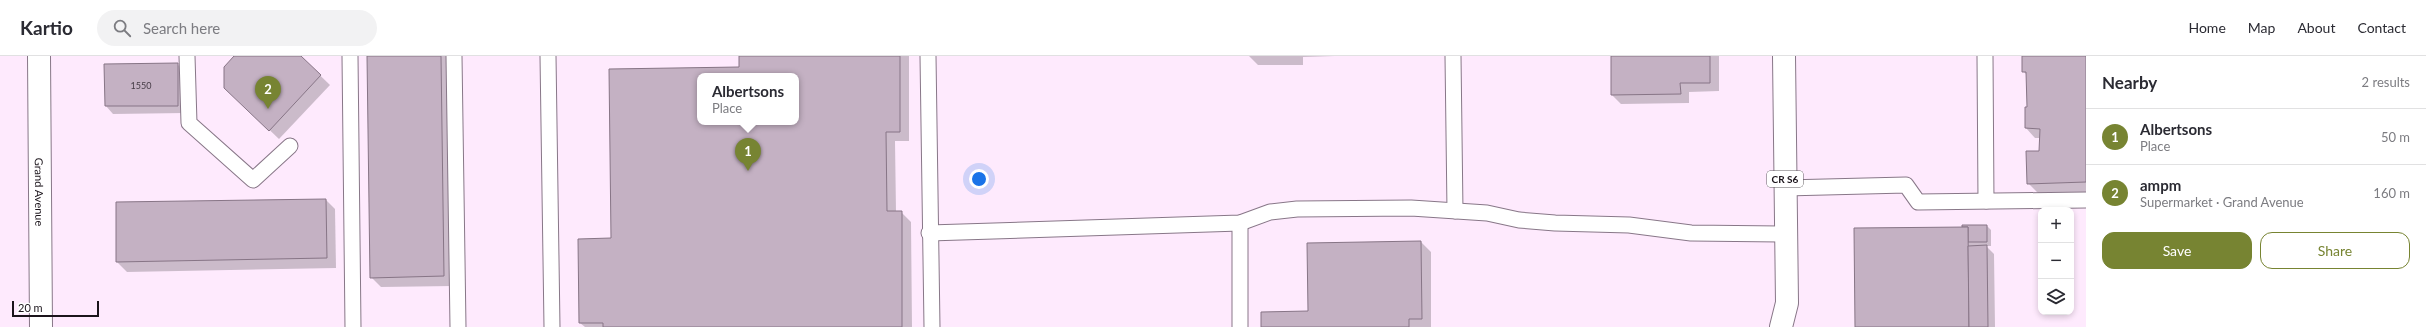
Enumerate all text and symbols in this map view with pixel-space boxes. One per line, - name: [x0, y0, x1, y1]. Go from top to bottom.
- search box: [97, 10, 377, 46]
- text: Kartio: [20, 16, 73, 39]
- icon: search: [111, 17, 133, 39]
- text: Search here: [143, 19, 220, 37]
- text: Home: [2188, 19, 2226, 36]
- text: Map: [2248, 19, 2275, 36]
- text: About: [2297, 19, 2335, 36]
- text: Contact: [2357, 19, 2406, 36]
- text: Nearby: [2102, 72, 2157, 93]
- popup: [697, 73, 799, 125]
- text: 2 results: [2362, 74, 2410, 90]
- pin: 2: [255, 76, 281, 109]
- house number: 1550: [131, 80, 151, 91]
- text: Albertsons: [712, 82, 784, 100]
- text: Place: [712, 100, 742, 116]
- text: Albertsons: [2140, 120, 2212, 138]
- text: 1: [2111, 129, 2119, 145]
- text: 50 m: [2381, 129, 2410, 145]
- pin: 1: [735, 138, 761, 171]
- text: Place: [2140, 138, 2170, 154]
- street label: Grand Avenue: [33, 158, 47, 227]
- your location: [969, 169, 989, 189]
- road number: CR S6: [1767, 171, 1803, 187]
- text: ampm: [2140, 176, 2181, 194]
- text: 2: [2111, 185, 2119, 201]
- text: 160 m: [2373, 185, 2410, 201]
- text: Supermarket · Grand Avenue: [2140, 194, 2304, 210]
- map controls: [2038, 207, 2074, 315]
- button: +: [2038, 207, 2074, 243]
- button: Save: [2102, 232, 2252, 269]
- button: Share: [2260, 232, 2410, 269]
- button: −: [2038, 243, 2074, 279]
- button: layers: [2038, 279, 2074, 315]
- scale bar: [12, 299, 99, 318]
- text: 20 m: [18, 301, 43, 314]

